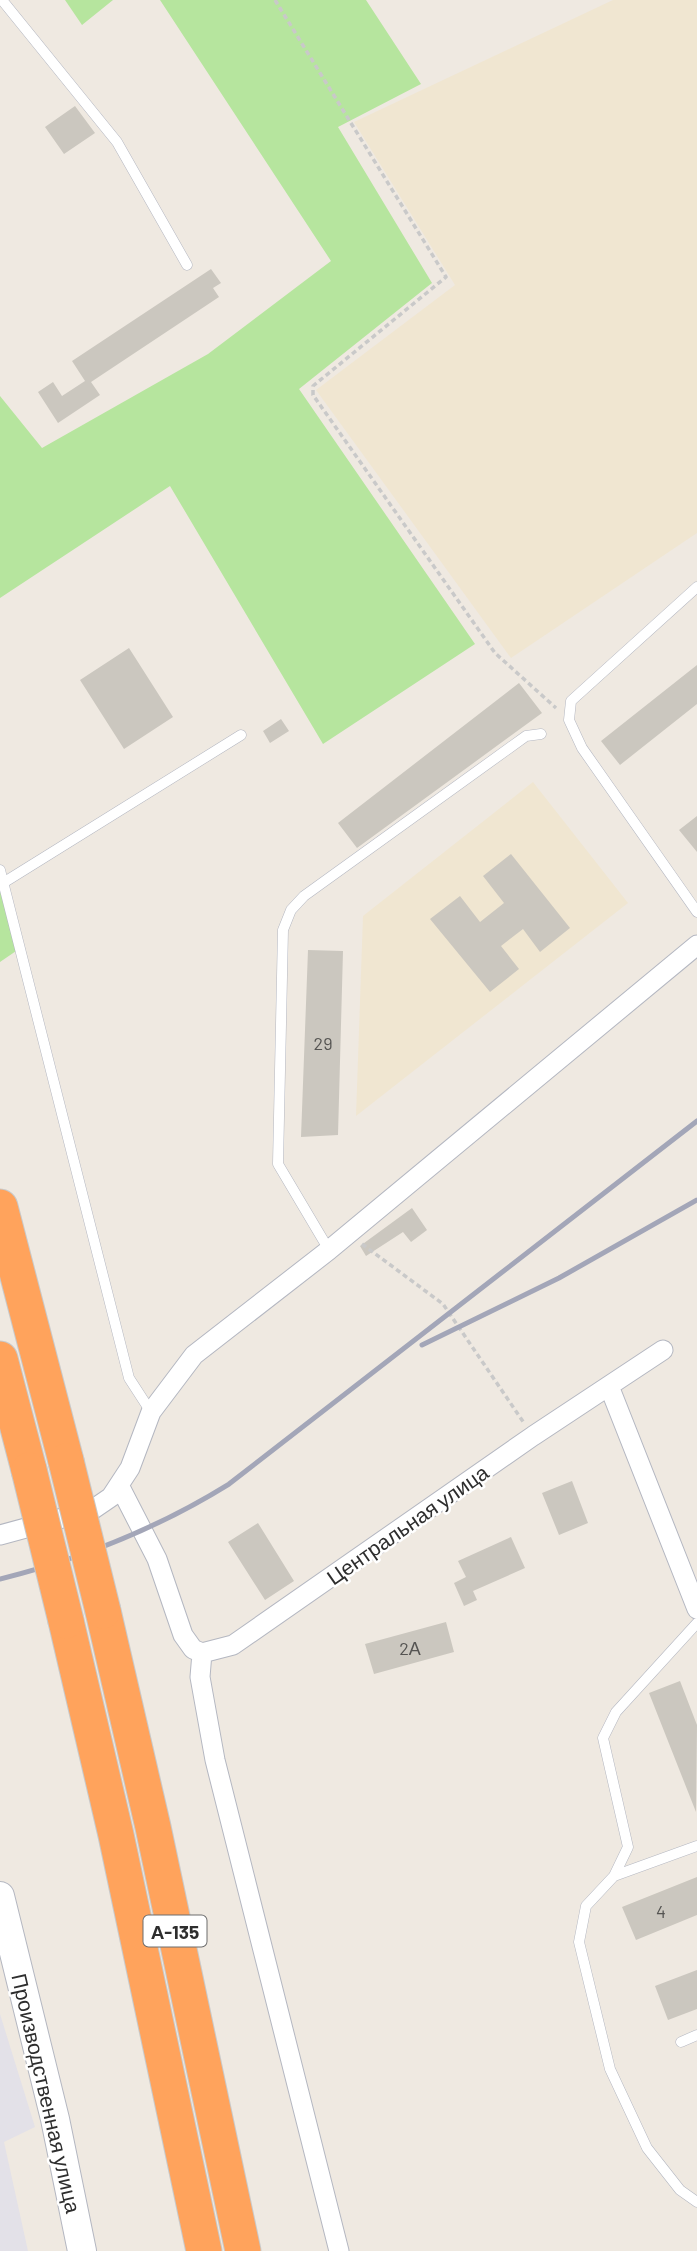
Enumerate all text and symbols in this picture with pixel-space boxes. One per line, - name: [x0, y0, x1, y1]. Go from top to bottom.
- house number: 29: [313, 1032, 333, 1054]
- street label: Центральная улица: [321, 1459, 493, 1589]
- house number: 2А: [399, 1637, 421, 1659]
- house number: 4: [656, 1900, 666, 1922]
- road number: А-135: [144, 1915, 206, 1946]
- street label: Производственная улица: [7, 1971, 87, 2216]

